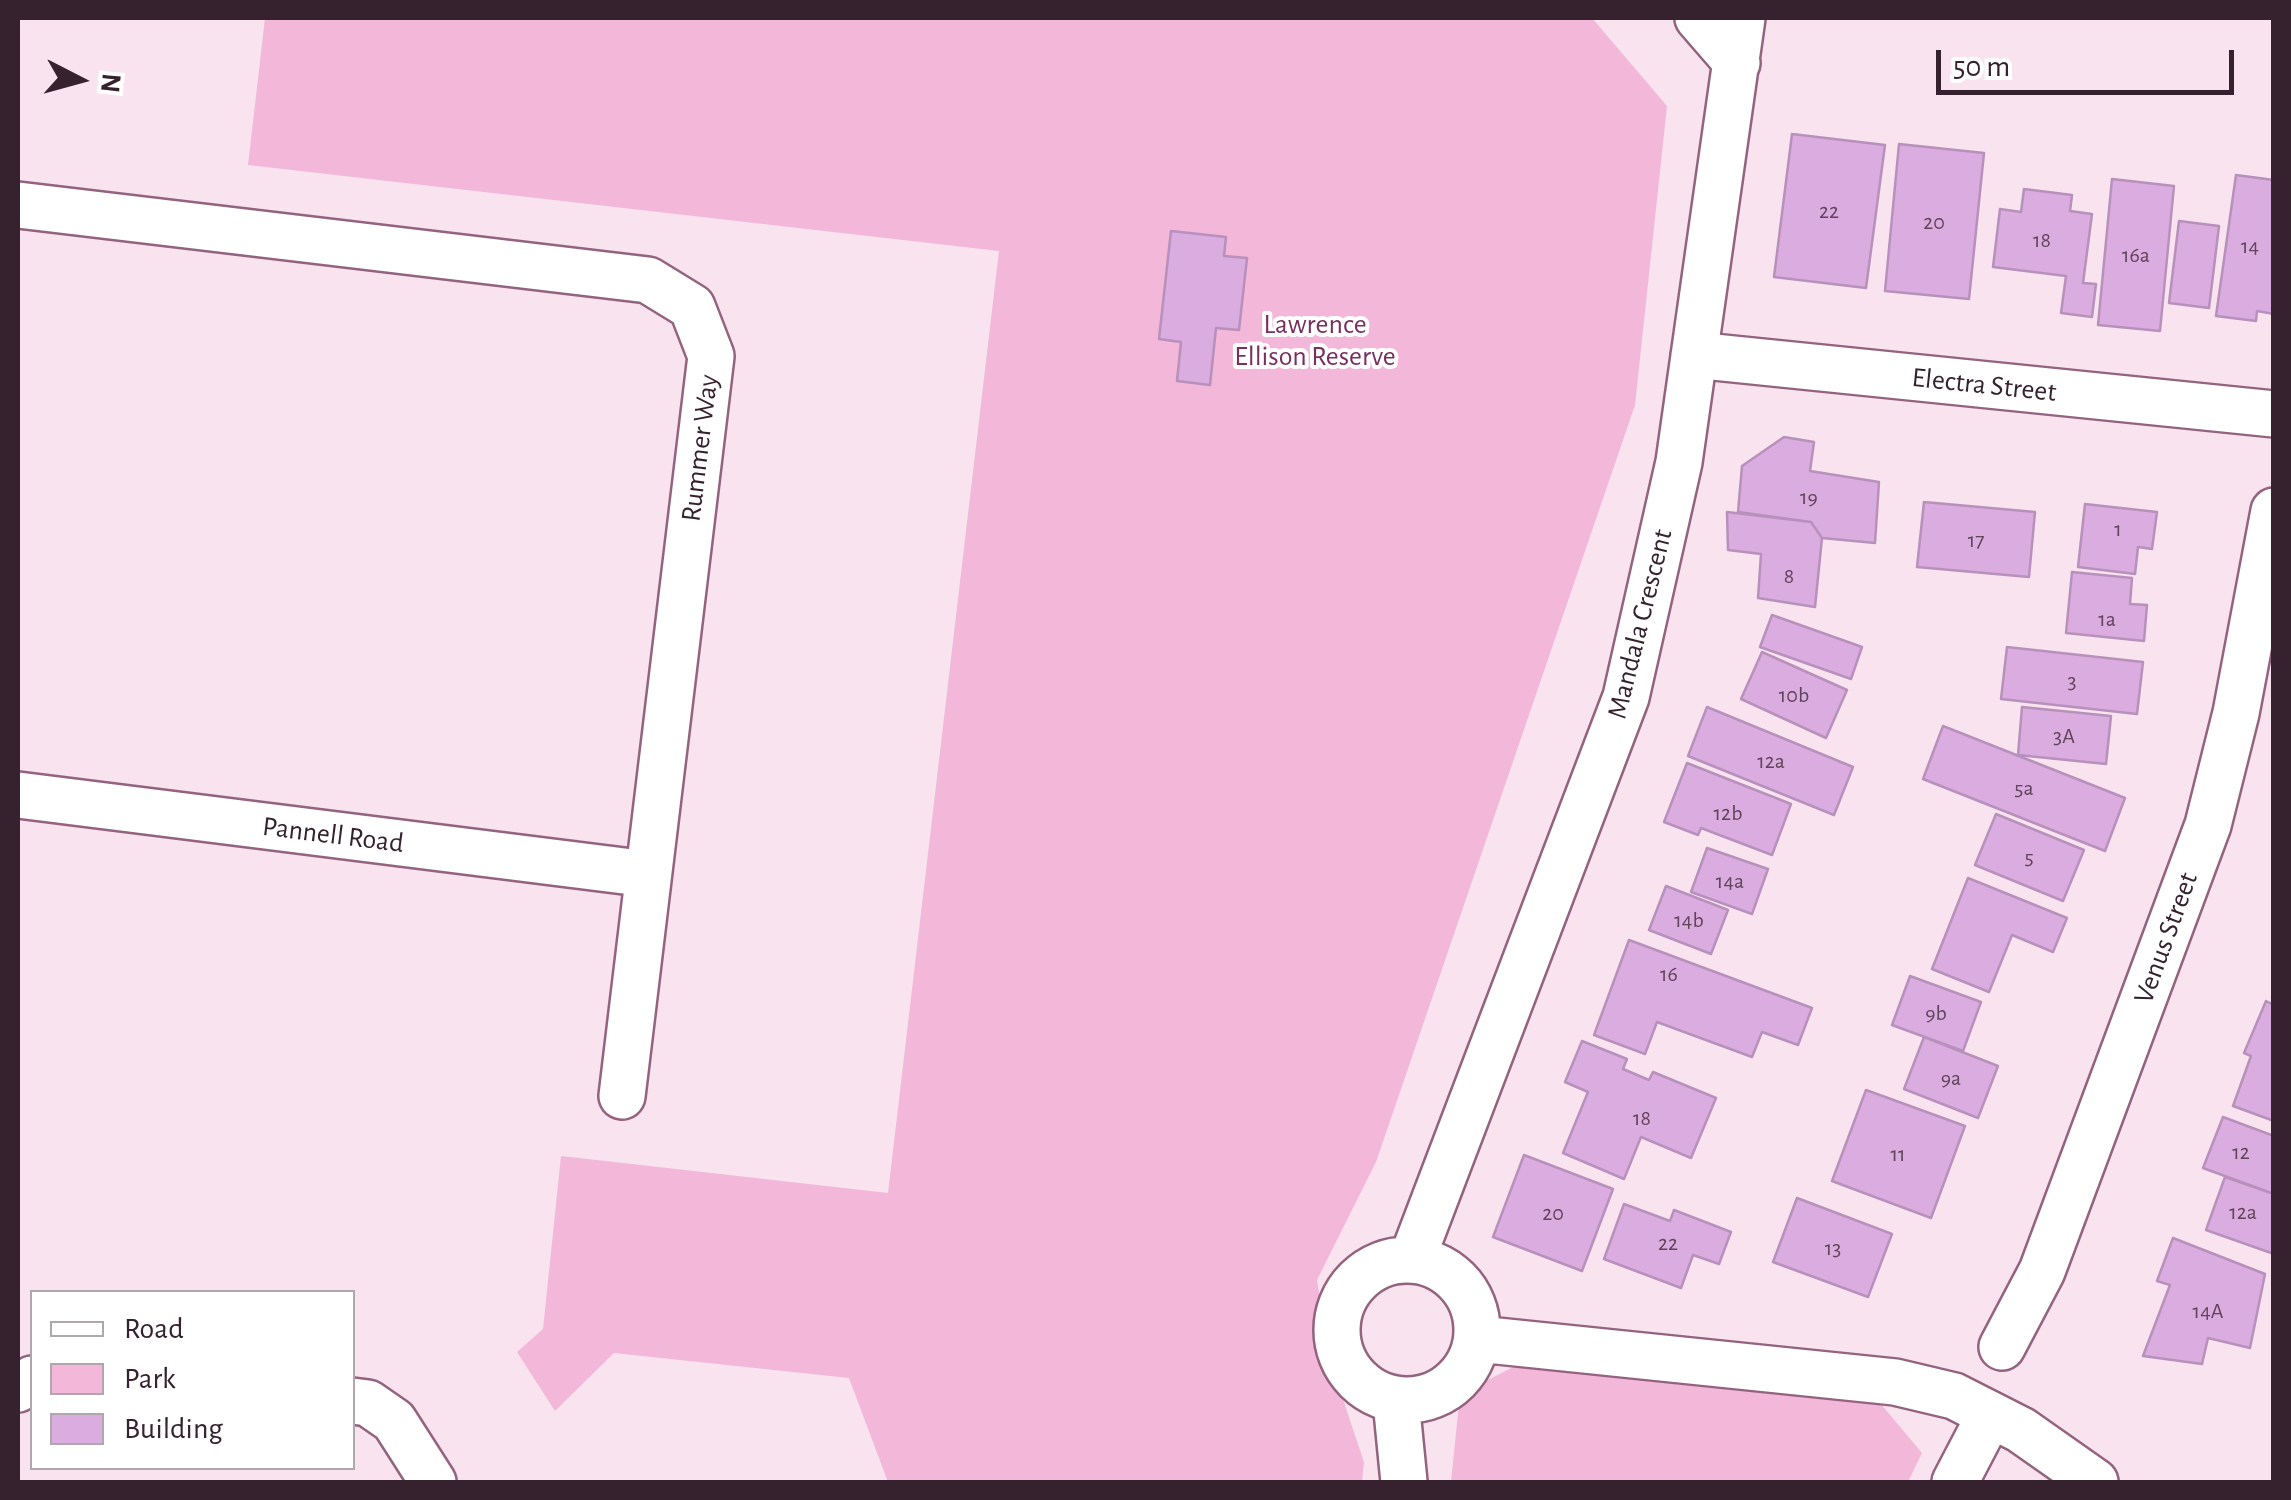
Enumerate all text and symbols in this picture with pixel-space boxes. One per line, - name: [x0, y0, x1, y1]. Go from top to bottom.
- north arrow: [30, 30, 130, 130]
- scale bar: [1941, 30, 2238, 92]
- text: 50 m: [1953, 52, 2010, 82]
- text: N: [95, 72, 125, 94]
- house number: 22: [1819, 198, 1839, 224]
- house number: 20: [1923, 209, 1945, 235]
- house number: 18: [2033, 227, 2051, 253]
- house number: 14: [2241, 233, 2259, 259]
- house number: 16a: [2122, 242, 2150, 268]
- park label: Lawrence Ellison Reserve: [1234, 308, 1396, 374]
- street label: Electra Street: [1910, 361, 2058, 409]
- street label: Rummer Way: [674, 372, 726, 524]
- house number: 19: [1800, 484, 1818, 510]
- house number: 1: [2114, 516, 2122, 542]
- street label: Mandala Crescent: [1600, 526, 1680, 722]
- house number: 17: [1968, 527, 1984, 553]
- house number: 8: [1784, 563, 1794, 589]
- house number: 1a: [2098, 606, 2116, 632]
- house number: 3: [2067, 668, 2077, 694]
- house number: 10b: [1779, 682, 1809, 708]
- house number: 3A: [2053, 723, 2075, 749]
- house number: 12a: [1757, 748, 1785, 774]
- house number: 5a: [2014, 775, 2034, 801]
- house number: 12b: [1714, 800, 1742, 826]
- street label: Pannell Road: [260, 810, 406, 860]
- house number: 5: [2024, 844, 2034, 870]
- house number: 14a: [1716, 868, 1744, 894]
- street label: Venus Street: [2127, 868, 2205, 1008]
- house number: 14b: [1674, 907, 1704, 933]
- house number: 16: [1660, 961, 1678, 987]
- house number: 9b: [1925, 1000, 1947, 1026]
- house number: 9a: [1941, 1065, 1961, 1091]
- house number: 18: [1633, 1105, 1651, 1131]
- house number: 12: [2232, 1139, 2250, 1165]
- house number: 11: [1890, 1141, 1906, 1167]
- house number: 12a: [2229, 1199, 2257, 1225]
- house number: 20: [1542, 1200, 1564, 1226]
- house number: 22: [1658, 1230, 1678, 1256]
- house number: 13: [1825, 1235, 1841, 1261]
- legend: [30, 1290, 355, 1470]
- house number: 14A: [2193, 1298, 2223, 1324]
- text: Road: [124, 1314, 184, 1344]
- text: Park: [124, 1364, 176, 1394]
- text: Building: [124, 1414, 223, 1444]

